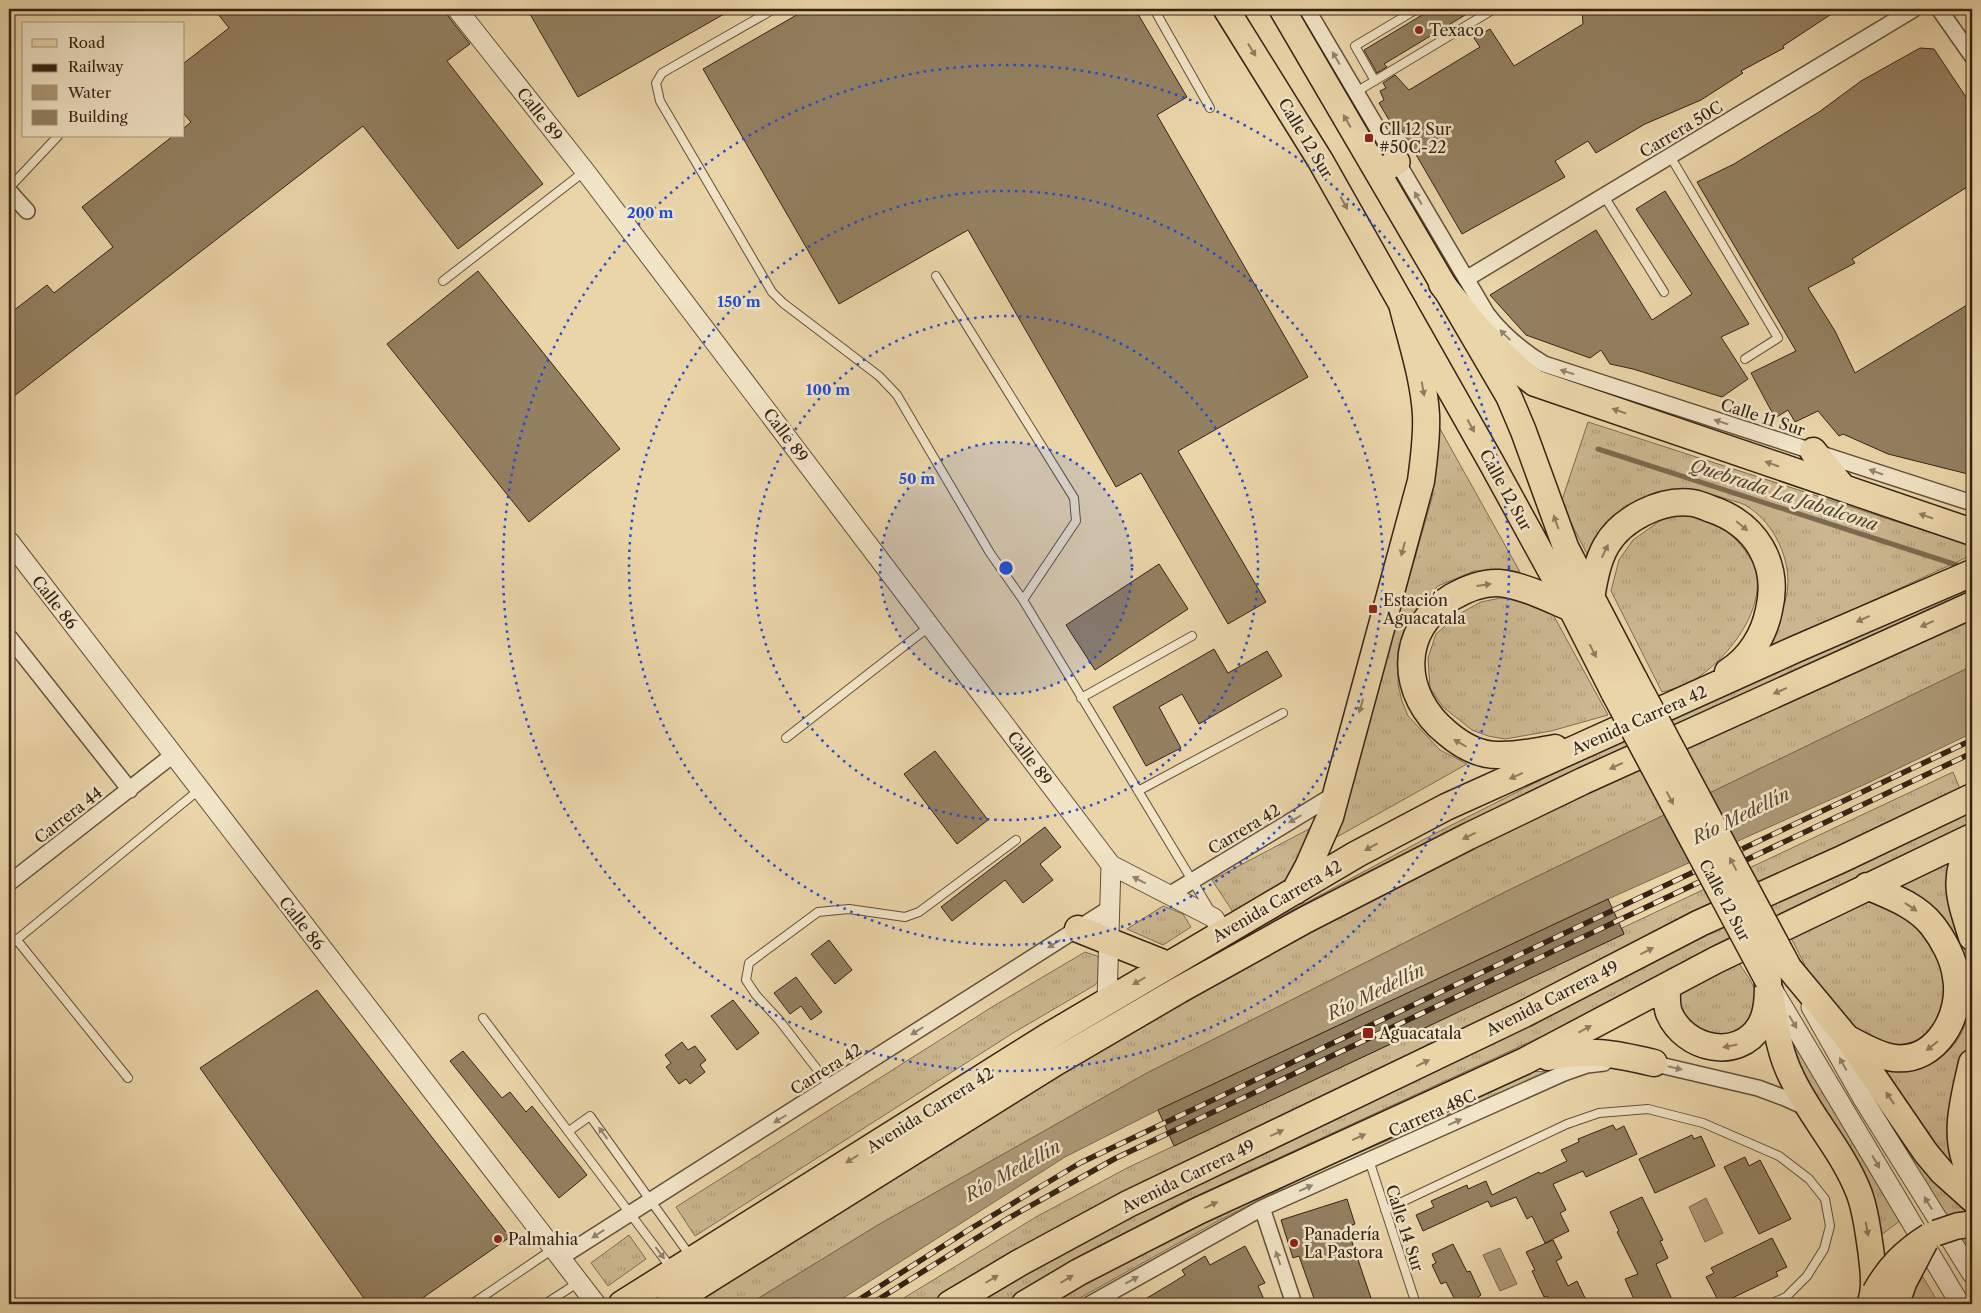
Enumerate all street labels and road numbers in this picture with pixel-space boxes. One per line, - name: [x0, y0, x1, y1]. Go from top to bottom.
- street label: Calle 89: [513, 83, 567, 145]
- street label: Calle 12 Sur: [1274, 94, 1338, 182]
- street label: Carrera 50C: [1636, 96, 1726, 162]
- street label: Calle 11 Sur: [1718, 394, 1808, 440]
- street label: Calle 89: [759, 404, 813, 466]
- street label: Calle 12 Sur: [1475, 446, 1537, 534]
- street label: Calle 86: [28, 571, 82, 633]
- street label: Avenida Carrera 42: [1567, 681, 1710, 759]
- street label: Calle 89: [1003, 727, 1057, 789]
- street label: Carrera 44: [30, 782, 106, 848]
- street label: Carrera 42: [1204, 800, 1284, 858]
- street label: Avenida Carrera 42: [1208, 856, 1345, 947]
- street label: Calle 12 Sur: [1695, 856, 1755, 945]
- street label: Calle 86: [275, 892, 329, 954]
- street label: Avenida Carrera 49: [1482, 956, 1622, 1041]
- street label: Carrera 42: [787, 1039, 865, 1099]
- street label: Avenida Carrera 42: [862, 1063, 997, 1158]
- street label: Carrera 48C: [1385, 1085, 1479, 1141]
- street label: Avenida Carrera 49: [1117, 1135, 1258, 1217]
- street label: Calle 14 Sur: [1382, 1182, 1428, 1274]

